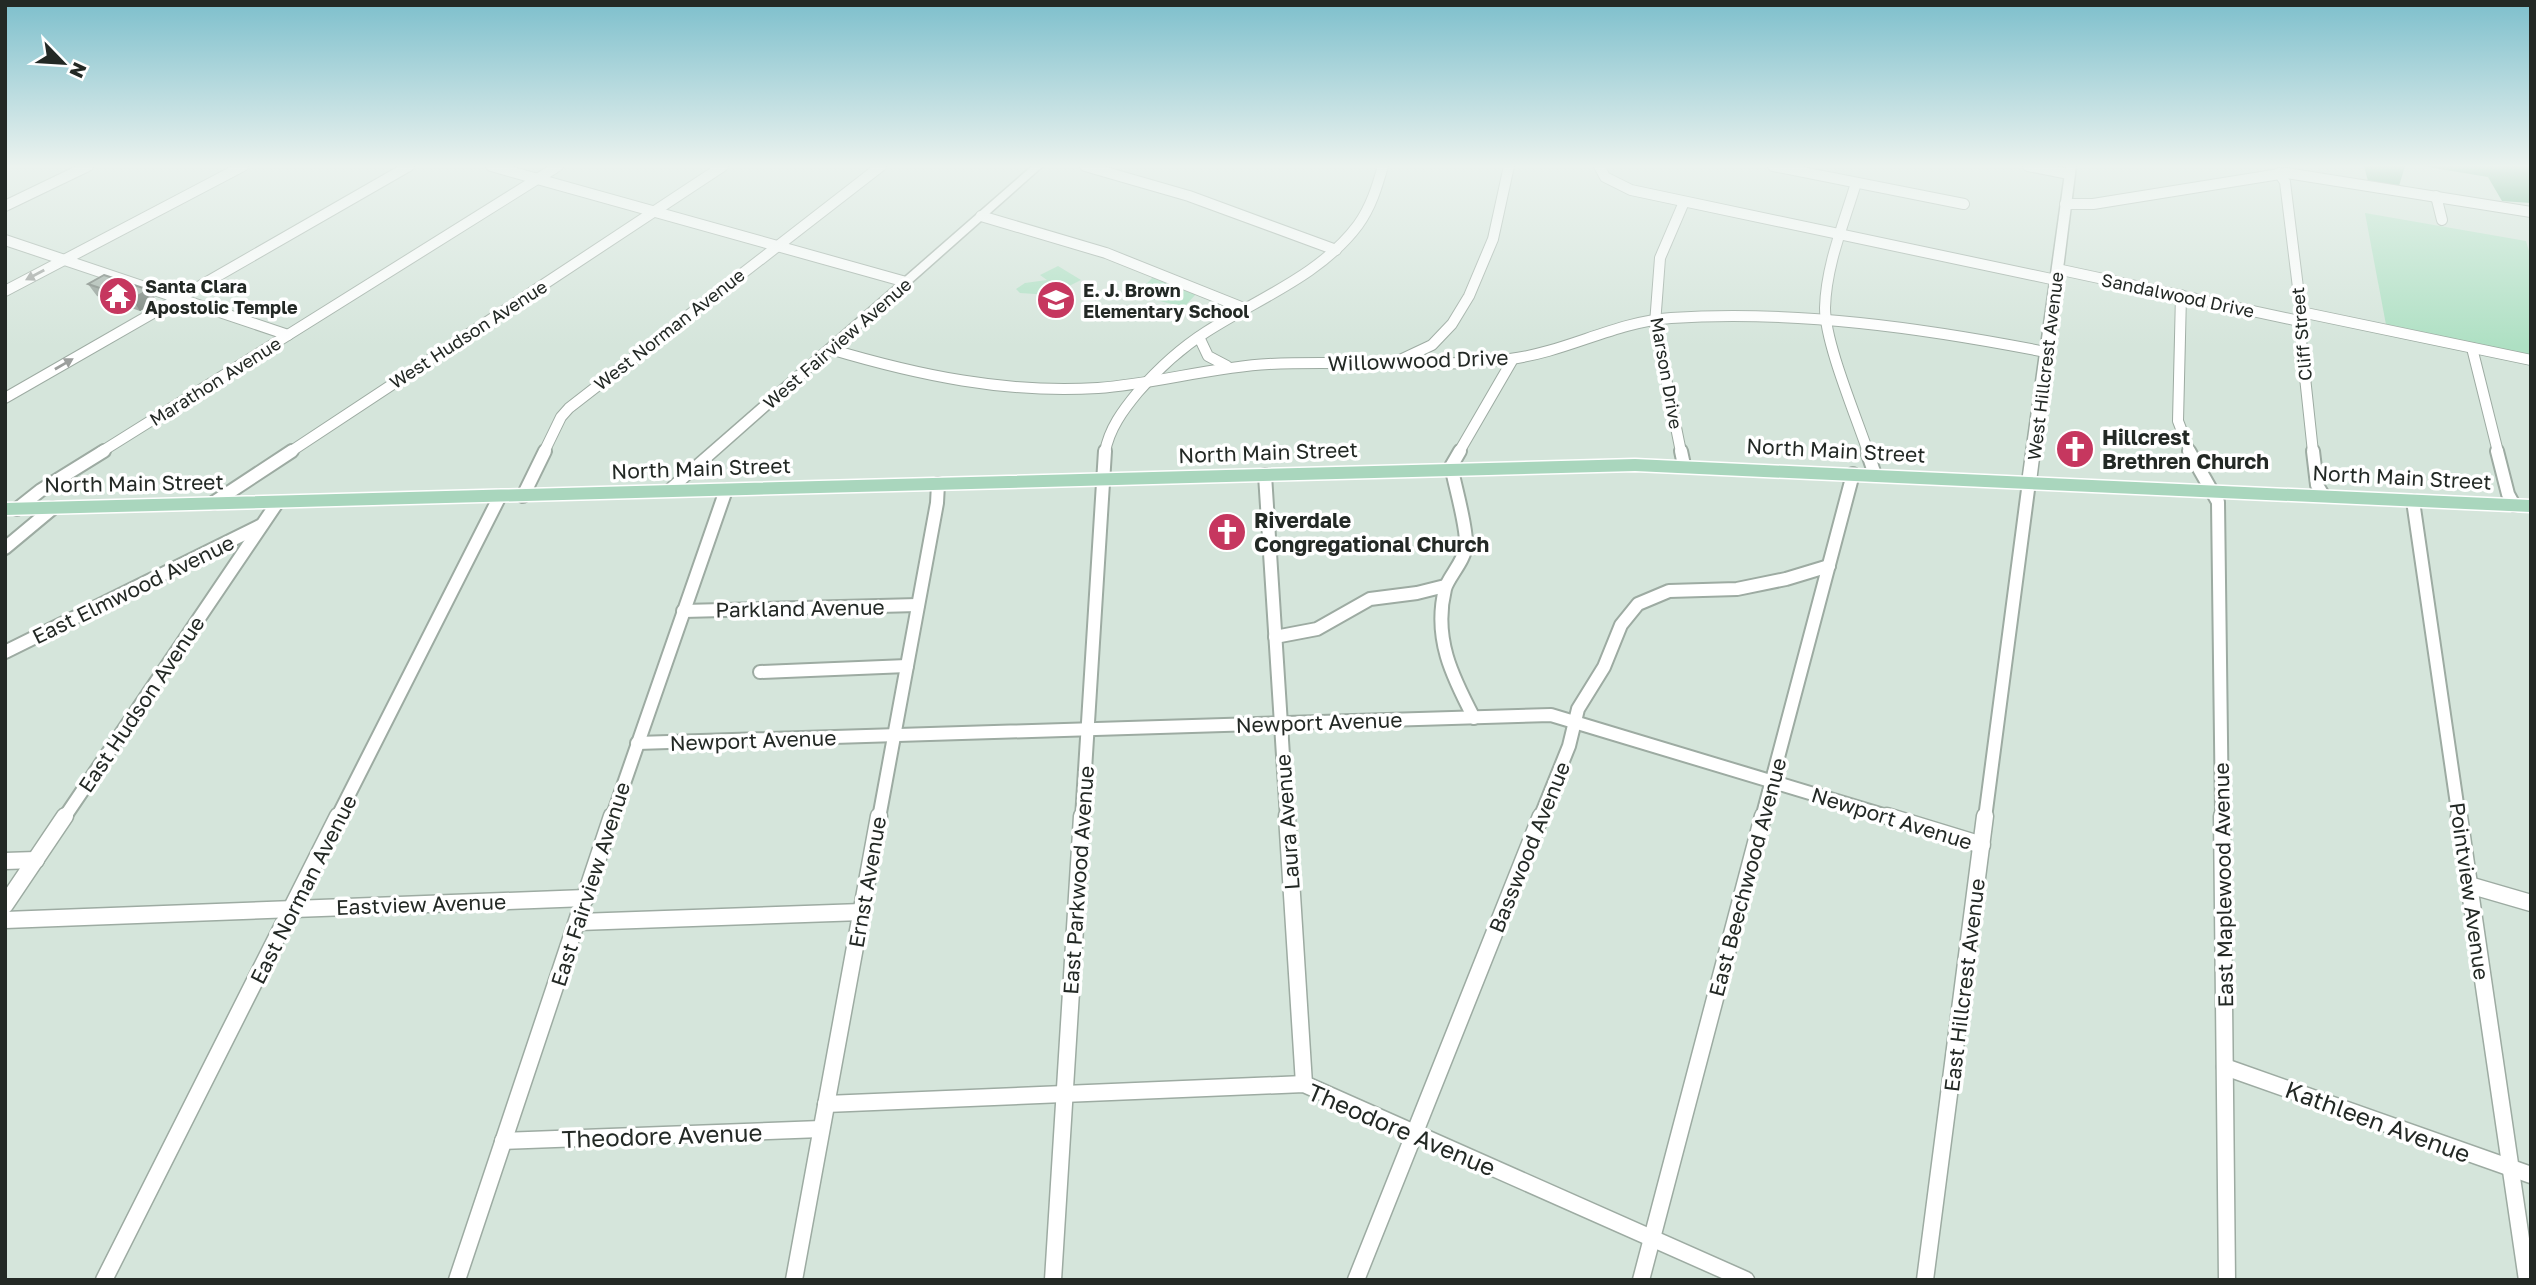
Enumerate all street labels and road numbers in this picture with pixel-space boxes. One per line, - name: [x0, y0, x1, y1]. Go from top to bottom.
- street label: West Norman Avenue: [589, 263, 749, 395]
- street label: Sandalwood Drive: [2100, 268, 2256, 322]
- street label: West Hillcrest Avenue: [2023, 270, 2067, 462]
- street label: West Fairview Avenue: [758, 273, 916, 413]
- street label: West Hudson Avenue: [385, 275, 551, 393]
- street label: Cliff Street: [2286, 286, 2316, 382]
- street label: Marson Drive: [1646, 315, 1688, 431]
- street label: Marathon Avenue: [145, 332, 285, 430]
- street label: Willowwood Drive: [1327, 344, 1509, 376]
- street label: North Main Street: [1746, 432, 1926, 468]
- street label: North Main Street: [1178, 436, 1358, 468]
- street label: North Main Street: [611, 452, 791, 484]
- street label: North Main Street: [2312, 459, 2492, 495]
- street label: North Main Street: [44, 468, 224, 498]
- street label: East Elmwood Avenue: [28, 529, 238, 649]
- street label: Parkland Avenue: [715, 594, 885, 622]
- street label: East Hudson Avenue: [72, 611, 210, 797]
- street label: Newport Avenue: [1235, 706, 1403, 738]
- street label: Newport Avenue: [669, 724, 837, 756]
- street label: Laura Avenue: [1269, 753, 1305, 891]
- street label: East Beechwood Avenue: [1703, 755, 1791, 999]
- street label: Basswood Avenue: [1483, 758, 1575, 936]
- street label: East Maplewood Avenue: [2208, 762, 2238, 1008]
- street label: East Parkwood Avenue: [1057, 765, 1099, 995]
- street label: East Fairview Avenue: [545, 779, 635, 989]
- street label: Newport Avenue: [1808, 781, 1976, 855]
- street label: East Norman Avenue: [244, 790, 362, 988]
- street label: Pointview Avenue: [2445, 801, 2495, 981]
- street label: Ernst Avenue: [843, 814, 891, 950]
- street label: East Hillcrest Avenue: [1938, 877, 1990, 1093]
- street label: Eastview Avenue: [336, 888, 506, 920]
- street label: Kathleen Avenue: [2282, 1074, 2474, 1168]
- street label: Theodore Avenue: [1304, 1076, 1500, 1182]
- street label: Theodore Avenue: [561, 1117, 763, 1153]

